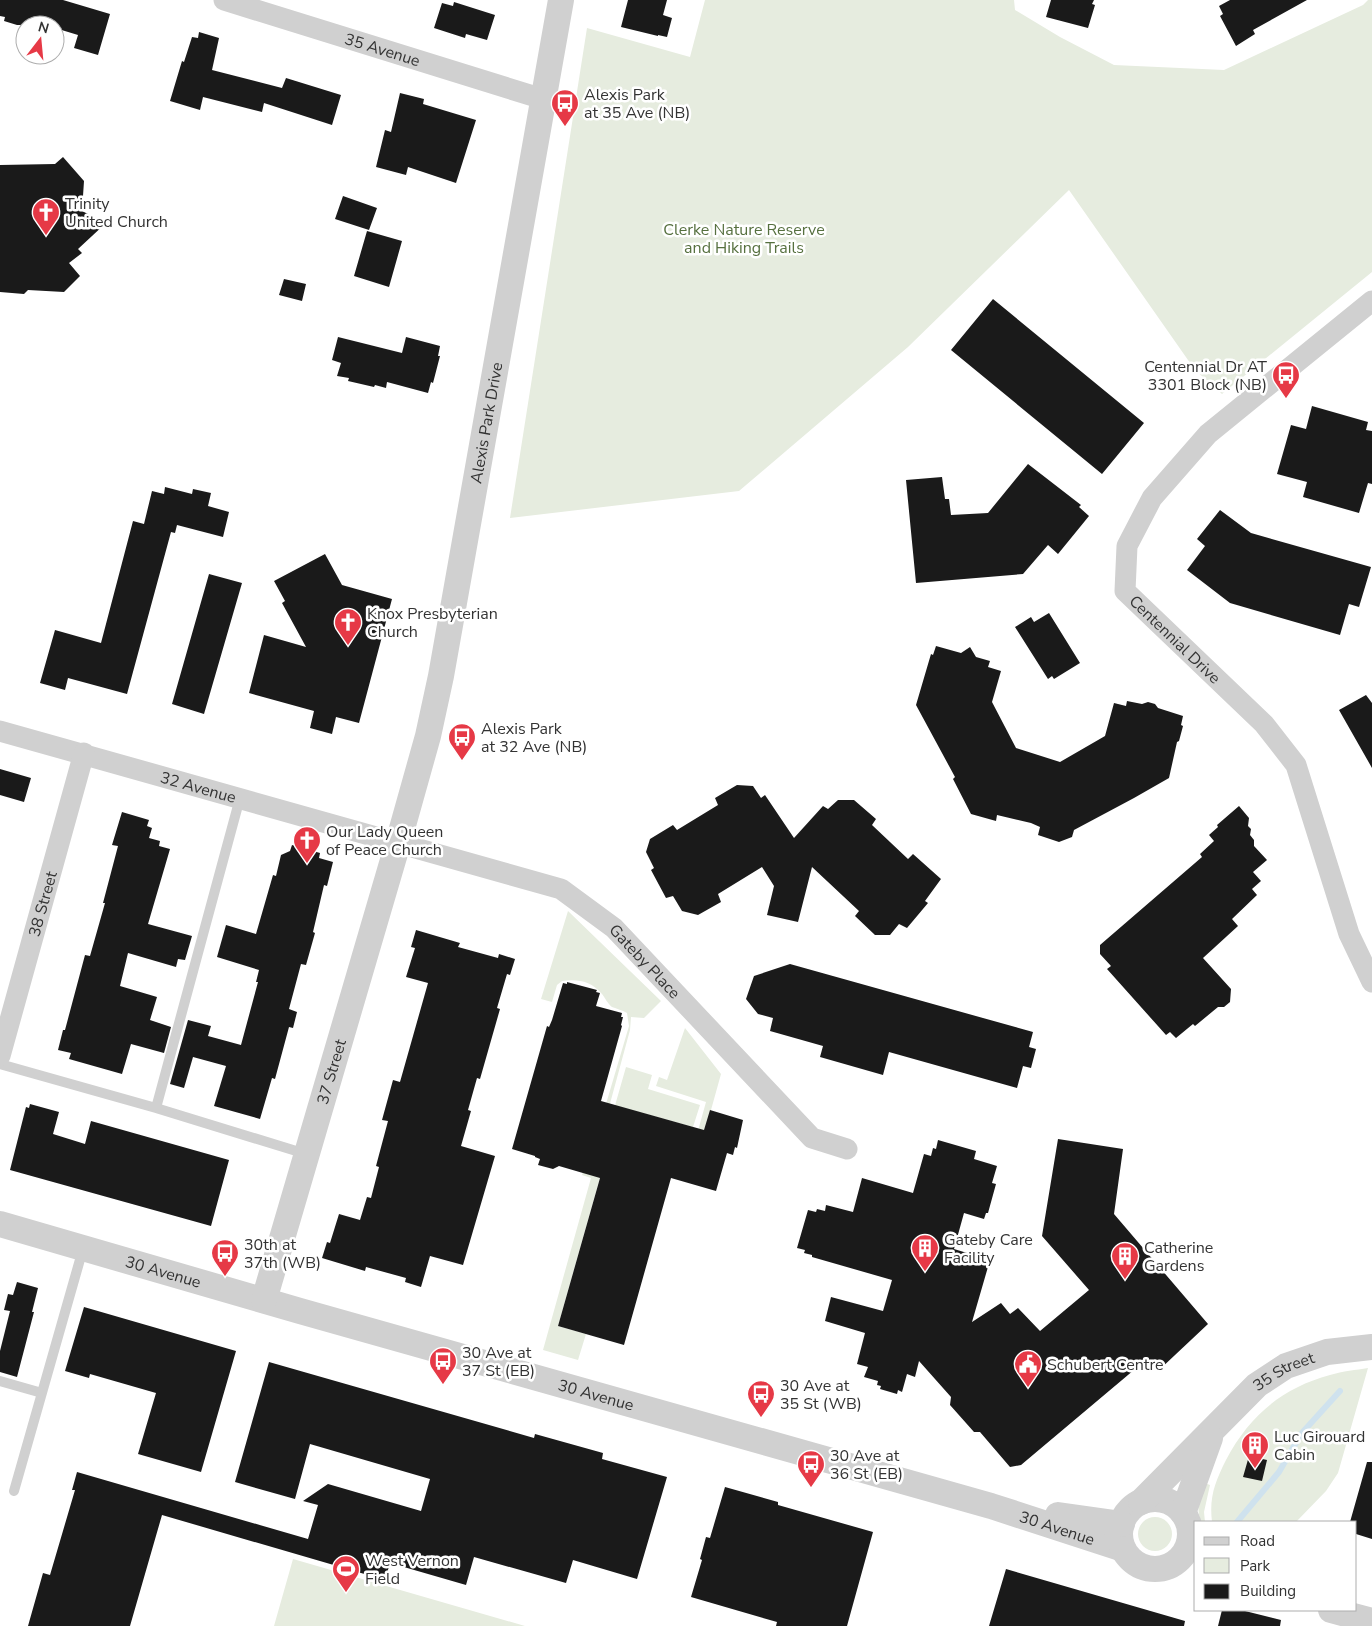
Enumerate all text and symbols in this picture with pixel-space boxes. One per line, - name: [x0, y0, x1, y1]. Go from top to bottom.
- north arrow: [15, 15, 65, 65]
- text: N: [36, 17, 51, 39]
- street label: 35 Avenue: [342, 28, 423, 72]
- place label: Alexis Park at 35 Ave (NB): [584, 84, 690, 124]
- bus stop icon: Alexis Park at 35 Ave (NB): [550, 88, 580, 127]
- place label: Trinity United Church: [65, 193, 168, 233]
- church icon: Trinity United Church: [31, 197, 61, 236]
- park label: Clerke Nature Reserve and Hiking Trails: [663, 219, 825, 259]
- place label: Centennial Dr AT 3301 Block (NB): [1144, 356, 1267, 396]
- bus stop icon: Centennial Dr AT 3301 Block (NB): [1271, 360, 1301, 399]
- street label: Alexis Park Drive: [465, 361, 509, 485]
- street label: Centennial Drive: [1124, 591, 1225, 689]
- place label: Knox Presbyterian Church: [367, 603, 498, 643]
- church icon: Knox Presbyterian Church: [333, 607, 363, 646]
- place label: Alexis Park at 32 Ave (NB): [481, 718, 587, 758]
- bus stop icon: Alexis Park at 32 Ave (NB): [447, 722, 477, 761]
- street label: 32 Avenue: [158, 767, 238, 809]
- place label: Our Lady Queen of Peace Church: [326, 821, 443, 861]
- church icon: Our Lady Queen of Peace Church: [292, 825, 322, 864]
- street label: 38 Street: [24, 868, 63, 939]
- street label: Gateby Place: [604, 920, 685, 1004]
- street label: 37 Street: [312, 1036, 352, 1107]
- place label: Gateby Care Facility: [944, 1229, 1033, 1269]
- building icon: Gateby Care Facility: [910, 1233, 940, 1272]
- place label: 30th at 37th (WB): [244, 1234, 321, 1274]
- place label: Catherine Gardens: [1144, 1237, 1213, 1277]
- bus stop icon: 30th at 37th (WB): [210, 1238, 240, 1277]
- building icon: Catherine Gardens: [1110, 1241, 1140, 1280]
- street label: 30 Avenue: [123, 1251, 203, 1294]
- place label: 30 Ave at 37 St (EB): [462, 1342, 535, 1382]
- bus stop icon: 30 Ave at 37 St (EB): [428, 1346, 458, 1385]
- street label: 35 Street: [1249, 1347, 1318, 1397]
- public building icon: Schubert Centre: [1013, 1349, 1043, 1388]
- place label: Schubert Centre: [1047, 1354, 1164, 1376]
- street label: 30 Avenue: [555, 1374, 636, 1417]
- place label: 30 Ave at 35 St (WB): [780, 1375, 862, 1415]
- bus stop icon: 30 Ave at 35 St (WB): [746, 1379, 776, 1418]
- place label: Luc Girouard Cabin: [1274, 1426, 1365, 1466]
- building icon: Luc Girouard Cabin: [1240, 1430, 1270, 1469]
- place label: 30 Ave at 36 St (EB): [830, 1445, 903, 1485]
- bus stop icon: 30 Ave at 36 St (EB): [796, 1449, 826, 1488]
- street label: 30 Avenue: [1017, 1506, 1097, 1551]
- legend: [1194, 1521, 1357, 1611]
- text: Road: [1240, 1531, 1275, 1551]
- place label: West Vernon Field: [365, 1550, 459, 1590]
- sports icon: West Vernon Field: [331, 1554, 361, 1593]
- text: Park: [1240, 1556, 1270, 1576]
- text: Building: [1240, 1581, 1296, 1601]

